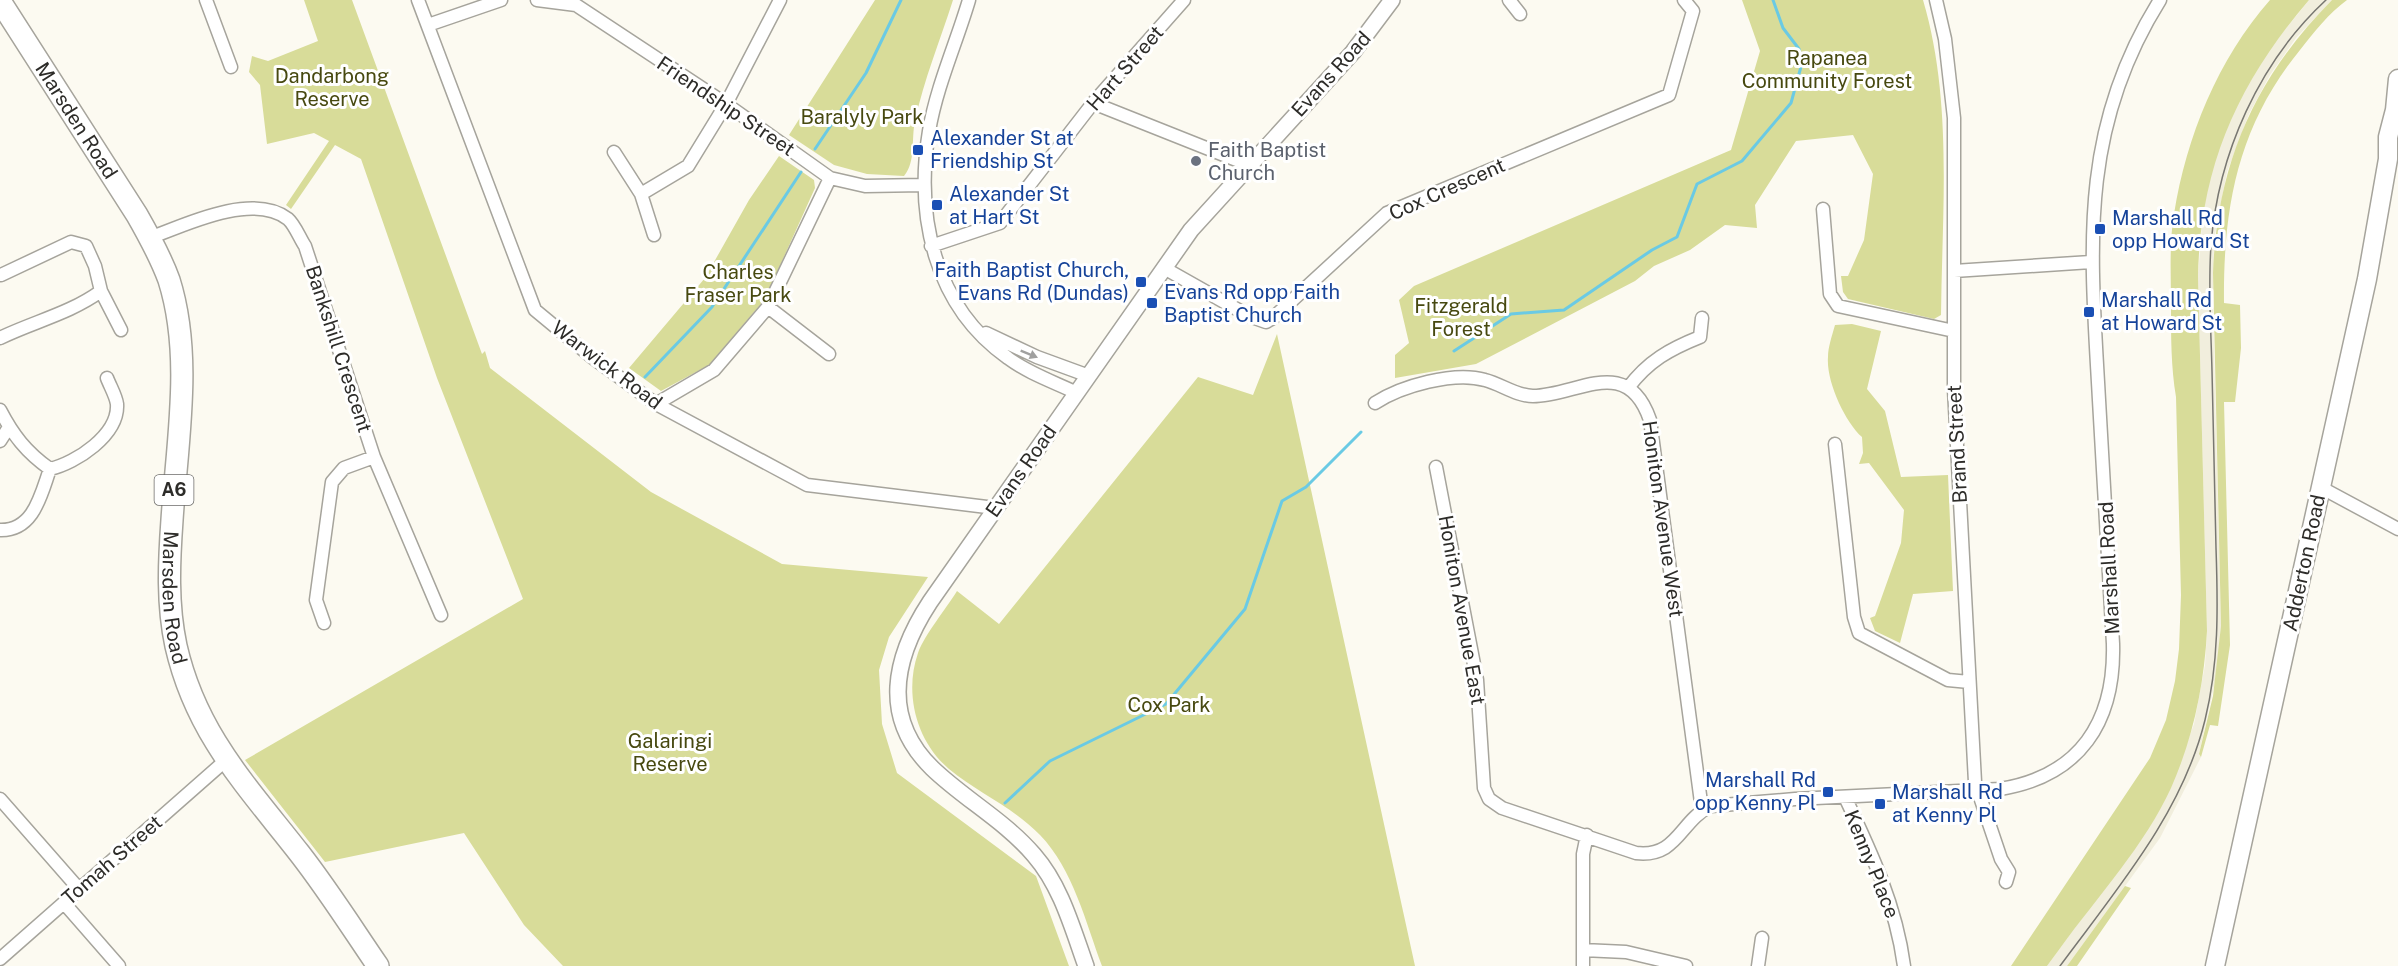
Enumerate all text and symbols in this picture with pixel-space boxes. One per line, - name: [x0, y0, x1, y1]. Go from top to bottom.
- street label: Hart Street: [1082, 21, 1168, 115]
- street label: Evans Road: [1286, 26, 1376, 122]
- park label: Rapanea Community Forest: [1742, 46, 1912, 93]
- street label: Friendship Street: [652, 51, 800, 161]
- street label: Marsden Road: [30, 58, 123, 183]
- park label: Dandarbong Reserve: [275, 64, 389, 111]
- park label: Baralyly Park: [800, 105, 924, 129]
- place label: Alexander St at Friendship St: [930, 126, 1074, 173]
- place label: Faith Baptist Church: [1208, 138, 1326, 185]
- marker: Alexander St at Friendship St: [911, 143, 925, 157]
- street label: Cox Crescent: [1385, 153, 1509, 225]
- marker: Faith Baptist Church: [1189, 154, 1203, 168]
- place label: Alexander St at Hart St: [949, 182, 1070, 229]
- marker: Alexander St at Hart St: [930, 198, 944, 212]
- place label: Marshall Rd opp Howard St: [2112, 206, 2250, 253]
- marker: Marshall Rd opp Howard St: [2093, 222, 2107, 236]
- place label: Faith Baptist Church, Evans Rd (Dundas): [934, 258, 1129, 305]
- park label: Charles Fraser Park: [684, 260, 792, 307]
- street label: Bankshill Crescent: [301, 262, 377, 436]
- marker: Faith Baptist Church, Evans Rd (Dundas): [1134, 275, 1148, 289]
- place label: Evans Rd opp Faith Baptist Church: [1164, 280, 1340, 327]
- place label: Marshall Rd at Howard St: [2101, 288, 2222, 335]
- park label: Fitzgerald Forest: [1414, 294, 1508, 341]
- marker: Evans Rd opp Faith Baptist Church: [1145, 296, 1159, 310]
- marker: Marshall Rd at Howard St: [2082, 305, 2096, 319]
- street label: Warwick Road: [547, 316, 667, 414]
- one-way arrow: [1020, 350, 1038, 359]
- street label: Brand Street: [1942, 384, 1972, 504]
- street label: Honiton Avenue West: [1637, 419, 1689, 619]
- street label: Evans Road: [981, 420, 1061, 522]
- road number: A6: [154, 475, 194, 505]
- street label: Adderton Road: [2278, 492, 2330, 634]
- street label: Marshall Road: [2094, 501, 2124, 635]
- street label: Honiton Avenue East: [1433, 513, 1491, 707]
- street label: Marsden Road: [157, 530, 192, 667]
- park label: Cox Park: [1127, 693, 1211, 717]
- park label: Galaringi Reserve: [628, 729, 712, 776]
- place label: Marshall Rd opp Kenny Pl: [1695, 768, 1816, 815]
- place label: Marshall Rd at Kenny Pl: [1892, 780, 2003, 827]
- marker: Marshall Rd opp Kenny Pl: [1821, 785, 1835, 799]
- marker: Marshall Rd at Kenny Pl: [1873, 797, 1887, 811]
- street label: Kenny Place: [1839, 806, 1905, 922]
- street label: Tomah Street: [57, 810, 167, 910]

